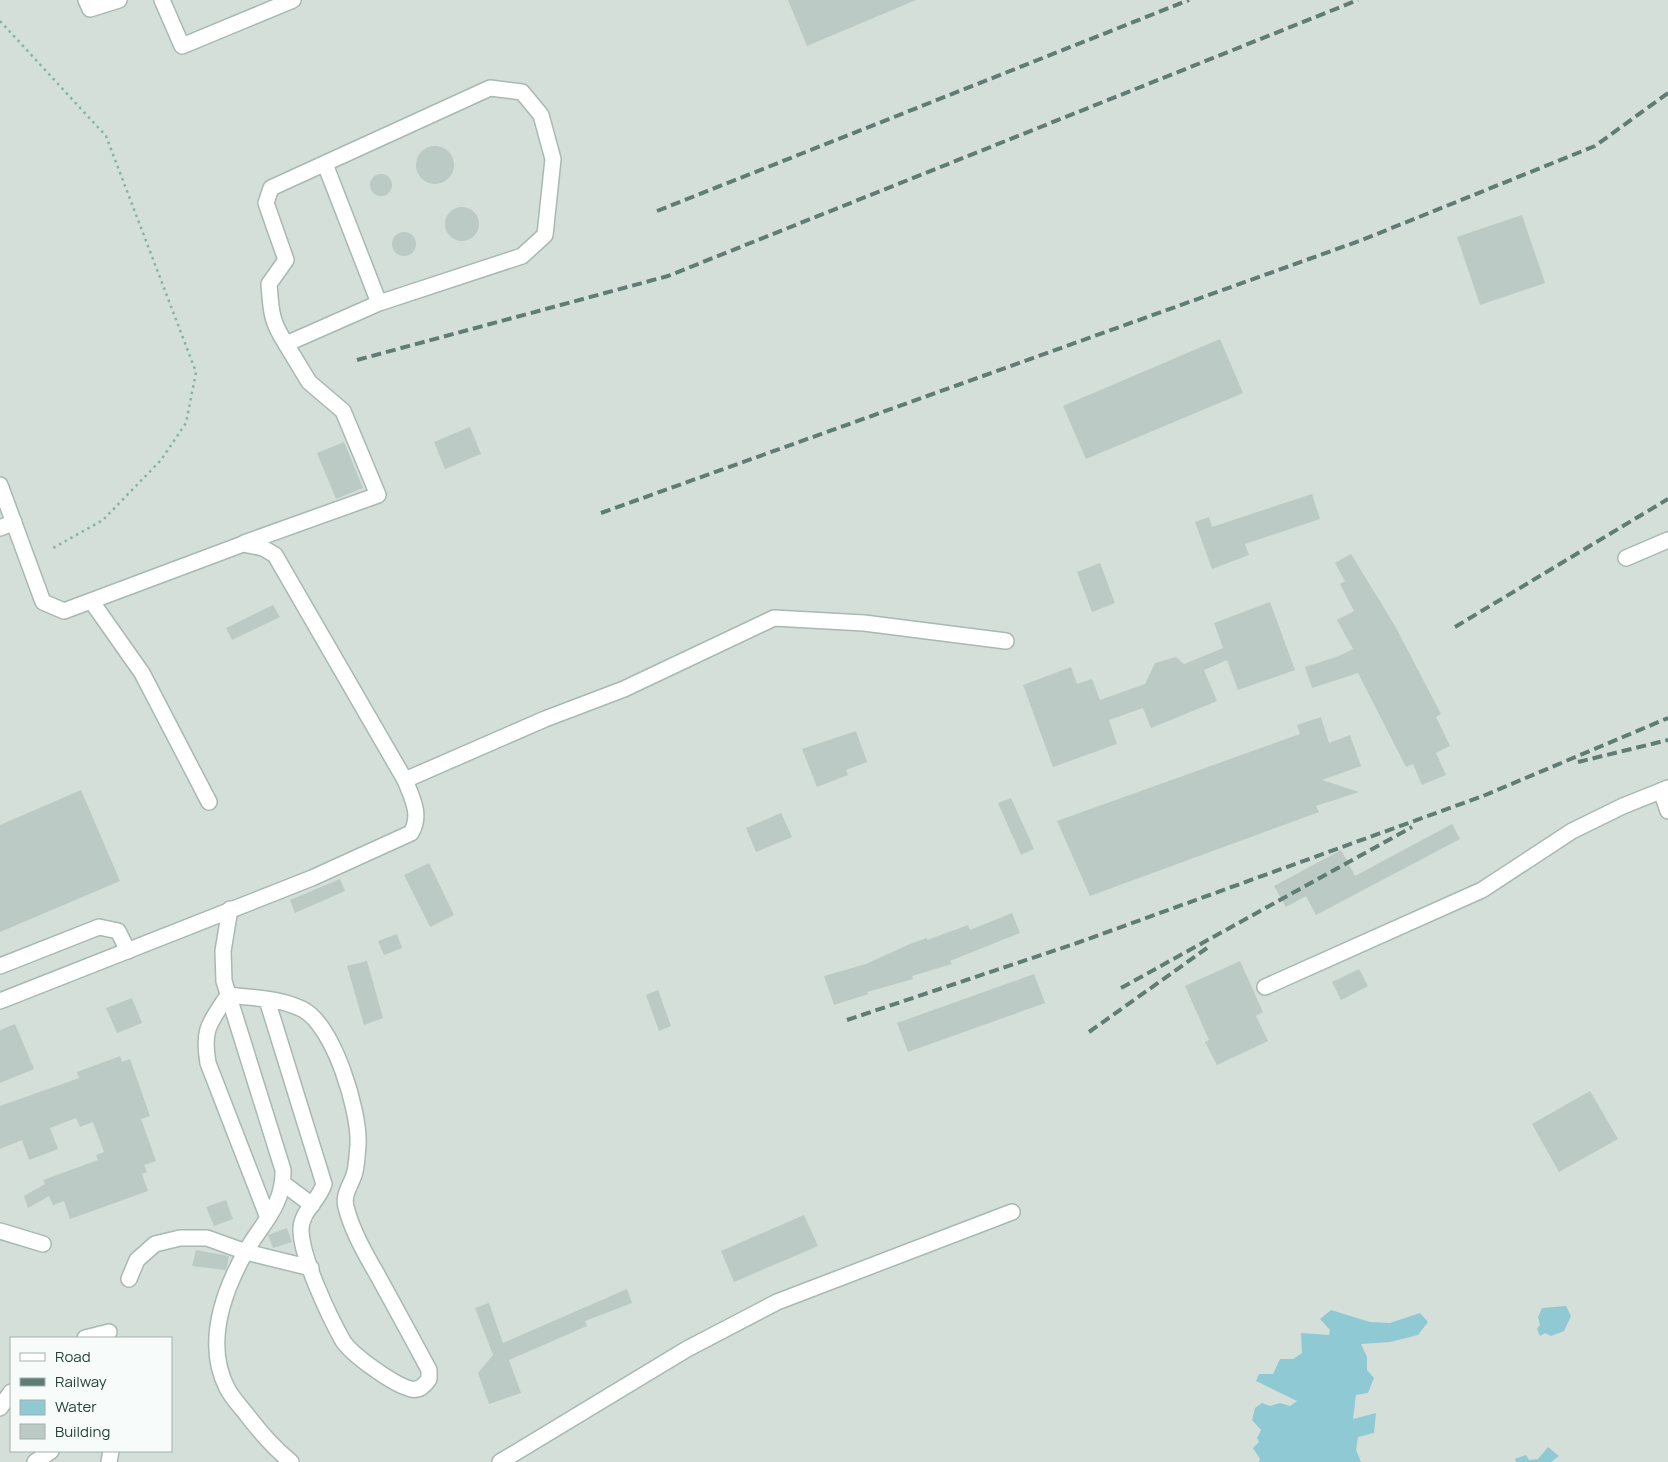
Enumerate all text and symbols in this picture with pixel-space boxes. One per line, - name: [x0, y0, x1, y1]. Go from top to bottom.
- legend: [10, 1337, 172, 1452]
- text: Road: [55, 1346, 91, 1367]
- text: Railway: [55, 1371, 107, 1392]
- text: Water: [55, 1396, 97, 1417]
- text: Building: [55, 1421, 110, 1442]

